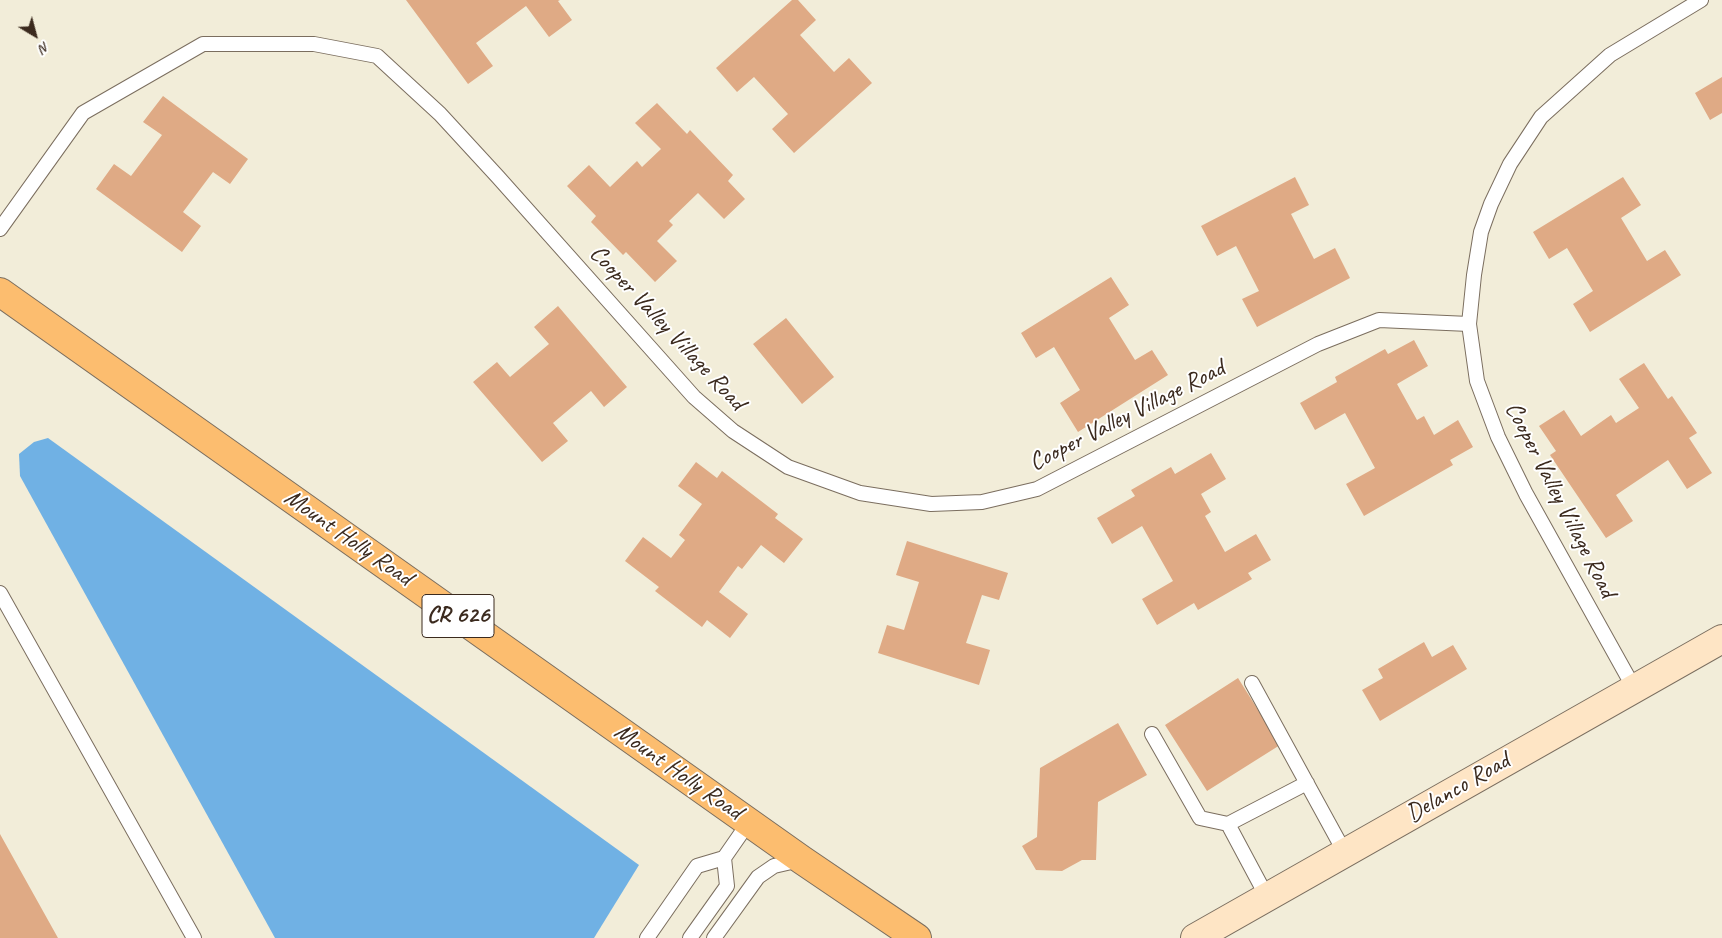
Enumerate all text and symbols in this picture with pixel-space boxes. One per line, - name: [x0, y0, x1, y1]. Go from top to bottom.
- north arrow: [10, 10, 60, 60]
- text: N: [36, 38, 53, 57]
- street label: Cooper Valley Village Road: [583, 239, 751, 417]
- street label: Cooper Valley Village Road: [1024, 354, 1230, 478]
- street label: Cooper Valley Village Road: [1498, 397, 1622, 603]
- street label: Mount Holly Road: [278, 483, 418, 593]
- road number: CR 626: [422, 594, 494, 638]
- street label: Mount Holly Road: [608, 717, 748, 827]
- street label: Delanco Road: [1401, 746, 1515, 830]

